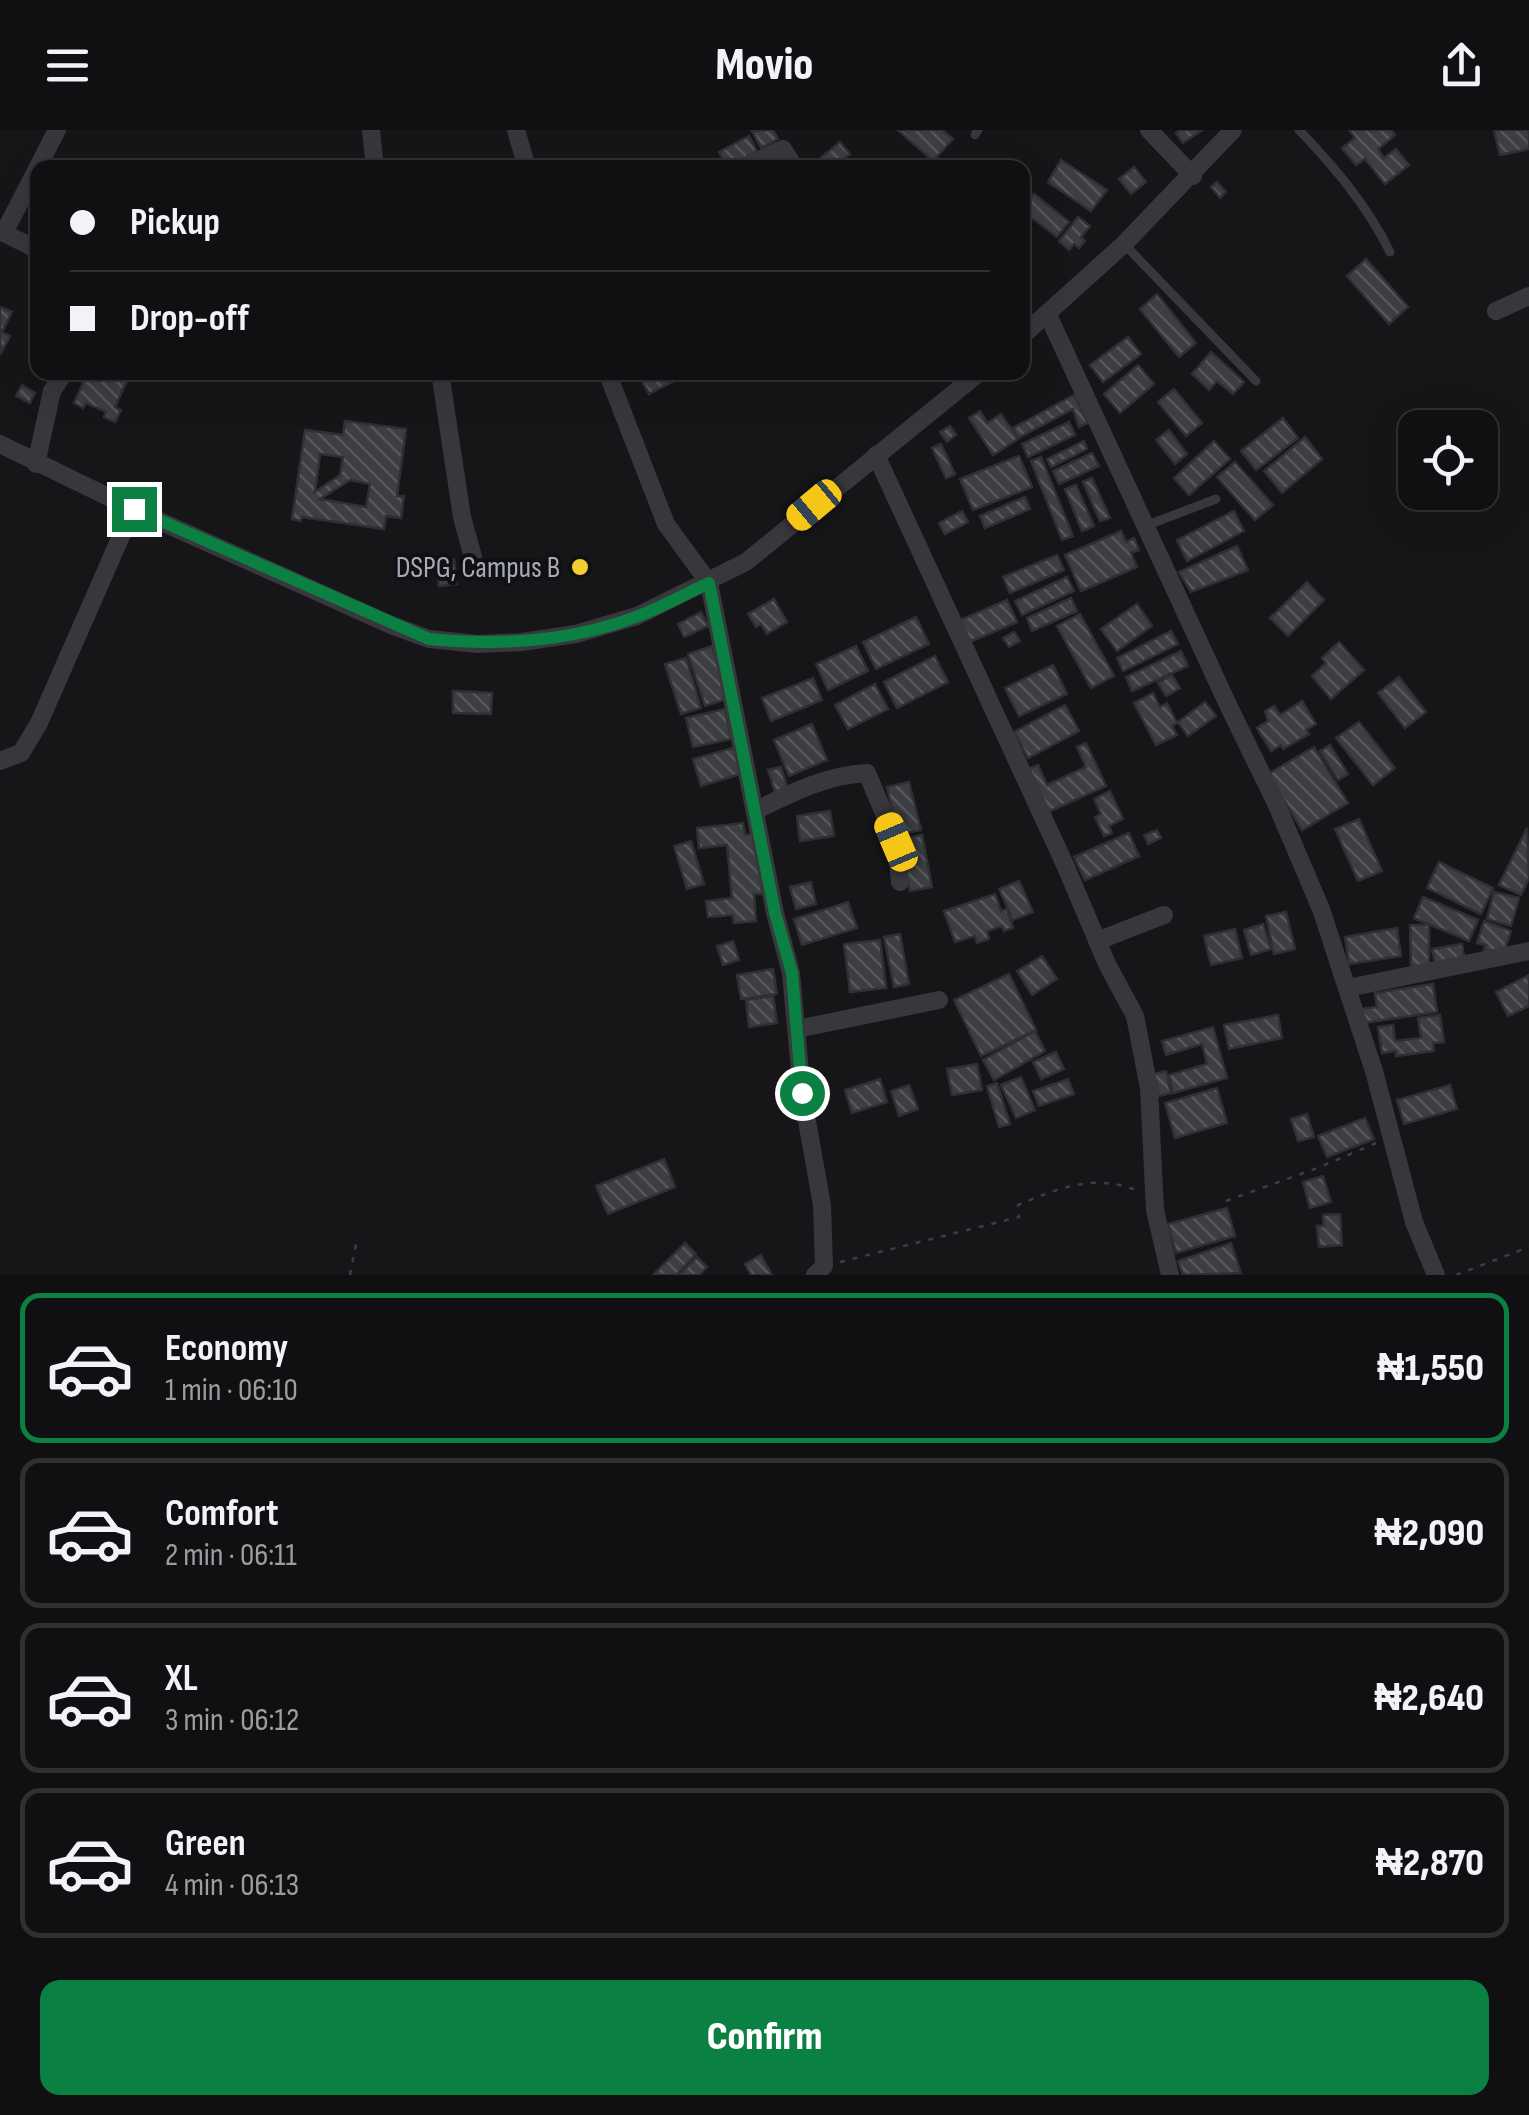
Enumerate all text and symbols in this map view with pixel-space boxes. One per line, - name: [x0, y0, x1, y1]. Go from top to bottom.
- icon: menu: [40, 38, 95, 93]
- text: Movio: [716, 38, 813, 93]
- icon: share: [1434, 38, 1489, 93]
- text: Pickup: [130, 200, 220, 245]
- text: Drop-off: [130, 296, 249, 341]
- map controls: [1398, 410, 1498, 510]
- button: locate: [1398, 410, 1498, 510]
- car: [781, 474, 847, 536]
- route end: [112, 487, 157, 532]
- place label: DSPG, Campus B: [396, 550, 560, 586]
- marker: DSPG, Campus B: [569, 556, 591, 578]
- car: [870, 809, 922, 875]
- route start: [780, 1071, 825, 1116]
- icon: car: [45, 1323, 135, 1413]
- text: Economy: [165, 1326, 288, 1371]
- text: ₦1,550: [1377, 1346, 1484, 1391]
- text: 1 min · 06:10: [165, 1371, 298, 1410]
- icon: car: [45, 1488, 135, 1578]
- text: Comfort: [165, 1491, 279, 1536]
- text: ₦2,090: [1374, 1511, 1484, 1556]
- text: 2 min · 06:11: [165, 1536, 297, 1575]
- icon: car: [45, 1653, 135, 1743]
- text: XL: [165, 1656, 198, 1701]
- text: ₦2,640: [1374, 1676, 1484, 1721]
- text: 3 min · 06:12: [165, 1701, 299, 1740]
- icon: car: [45, 1818, 135, 1908]
- text: Green: [165, 1821, 246, 1866]
- text: ₦2,870: [1375, 1841, 1484, 1886]
- text: 4 min · 06:13: [165, 1866, 299, 1905]
- button: Confirm: [40, 1980, 1489, 2095]

